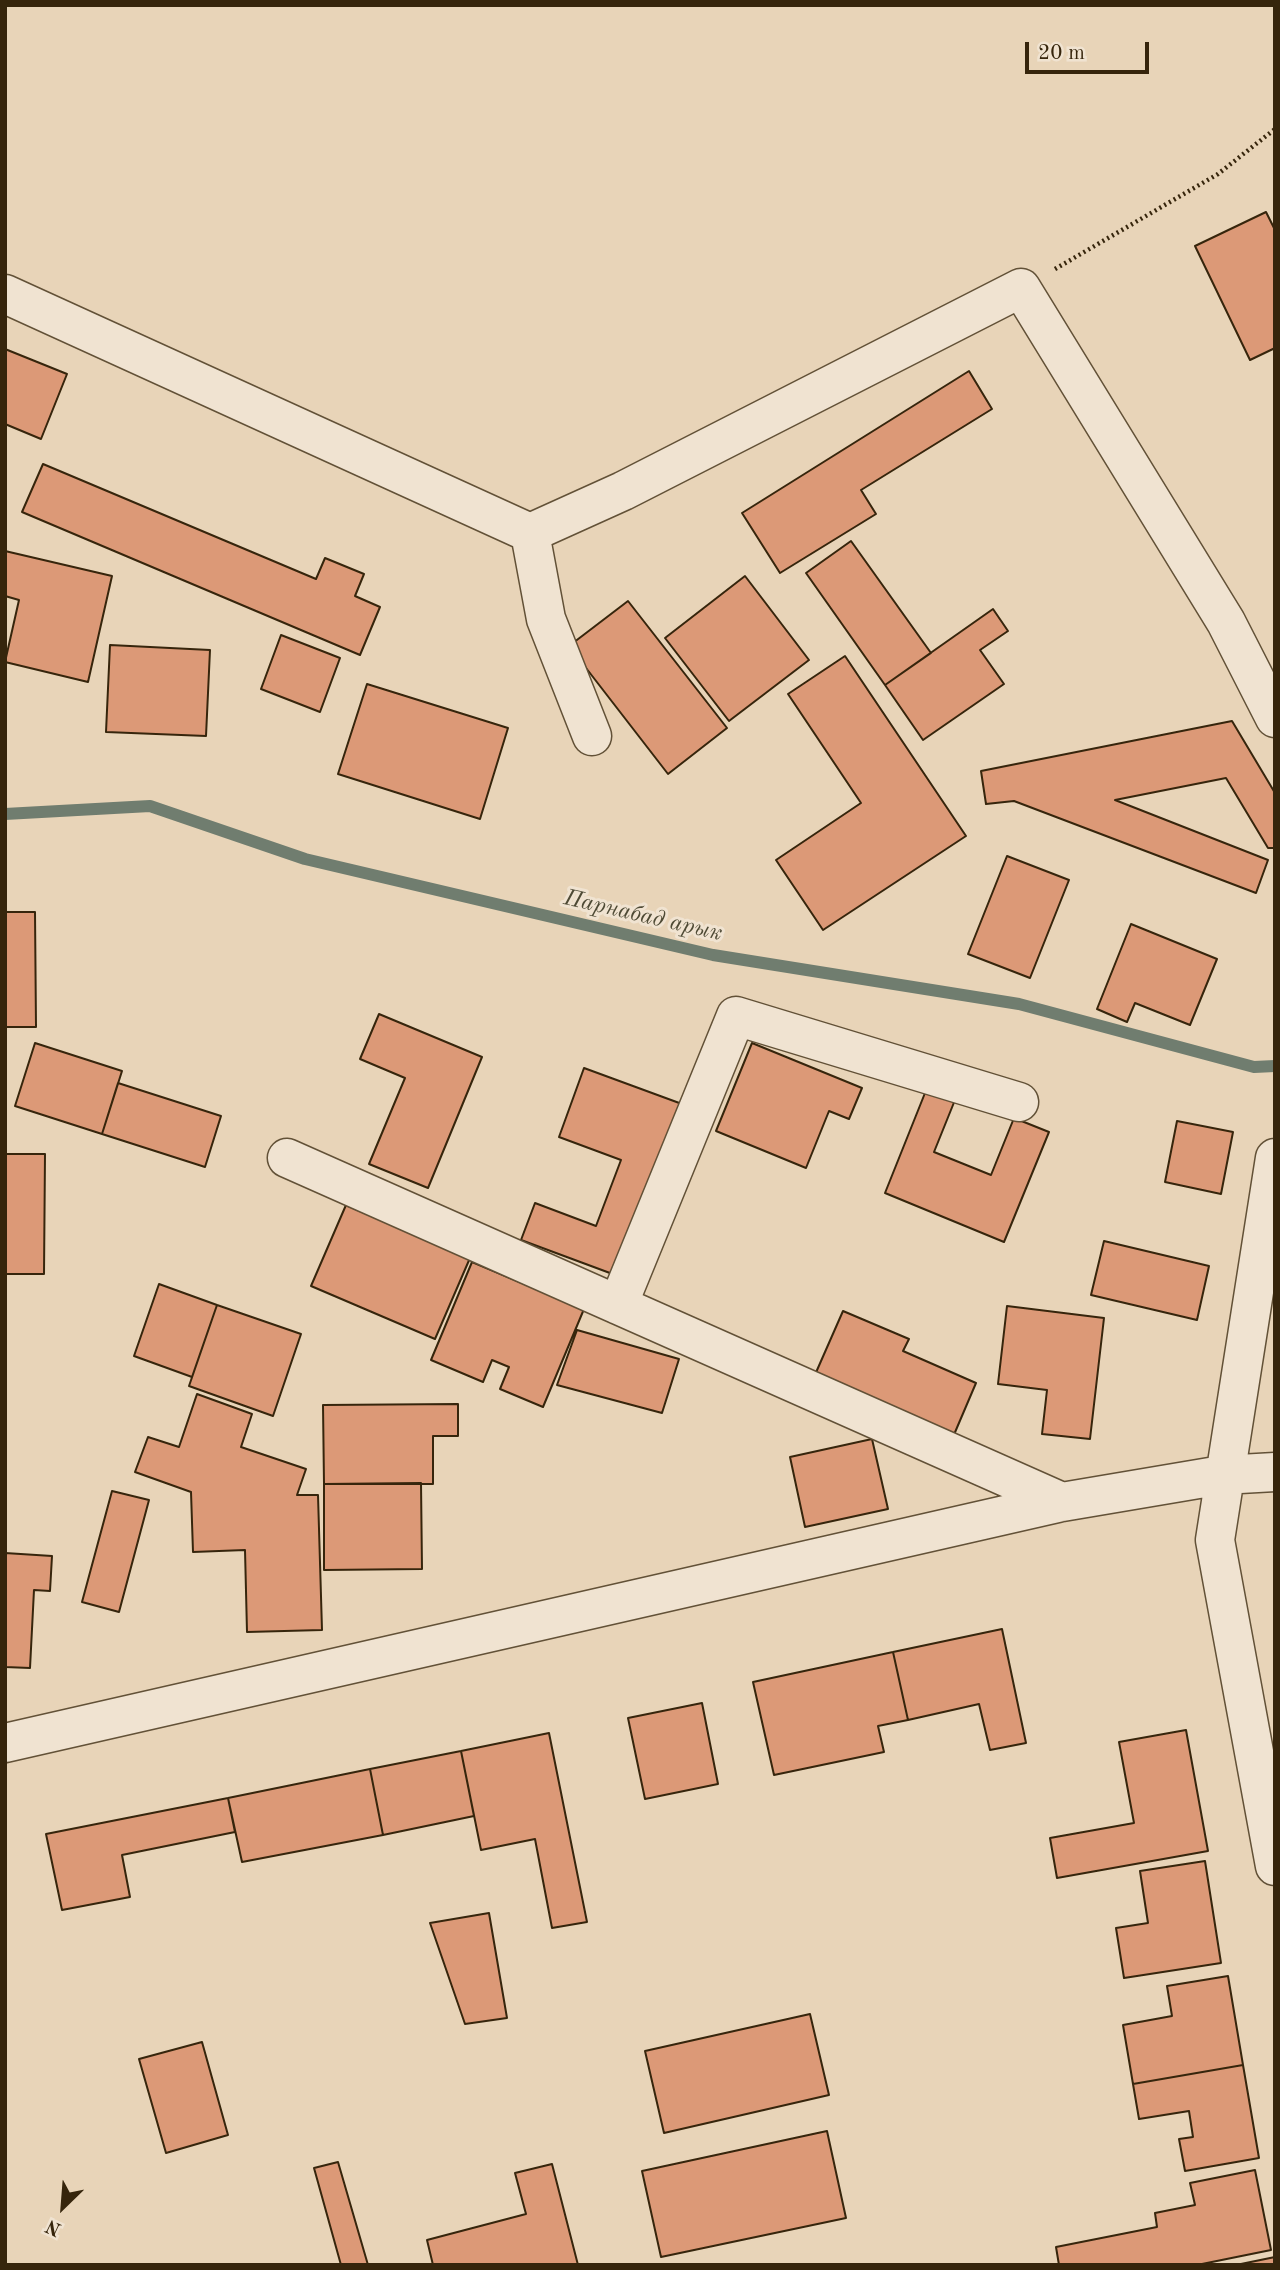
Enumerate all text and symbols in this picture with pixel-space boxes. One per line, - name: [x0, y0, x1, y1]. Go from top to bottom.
- scale bar: [1028, 28, 1152, 72]
- text: 20 m: [1038, 43, 1085, 64]
- water label: Парнабад арык: [561, 884, 725, 948]
- north arrow: [28, 2172, 98, 2242]
- text: N: [43, 2215, 65, 2238]

